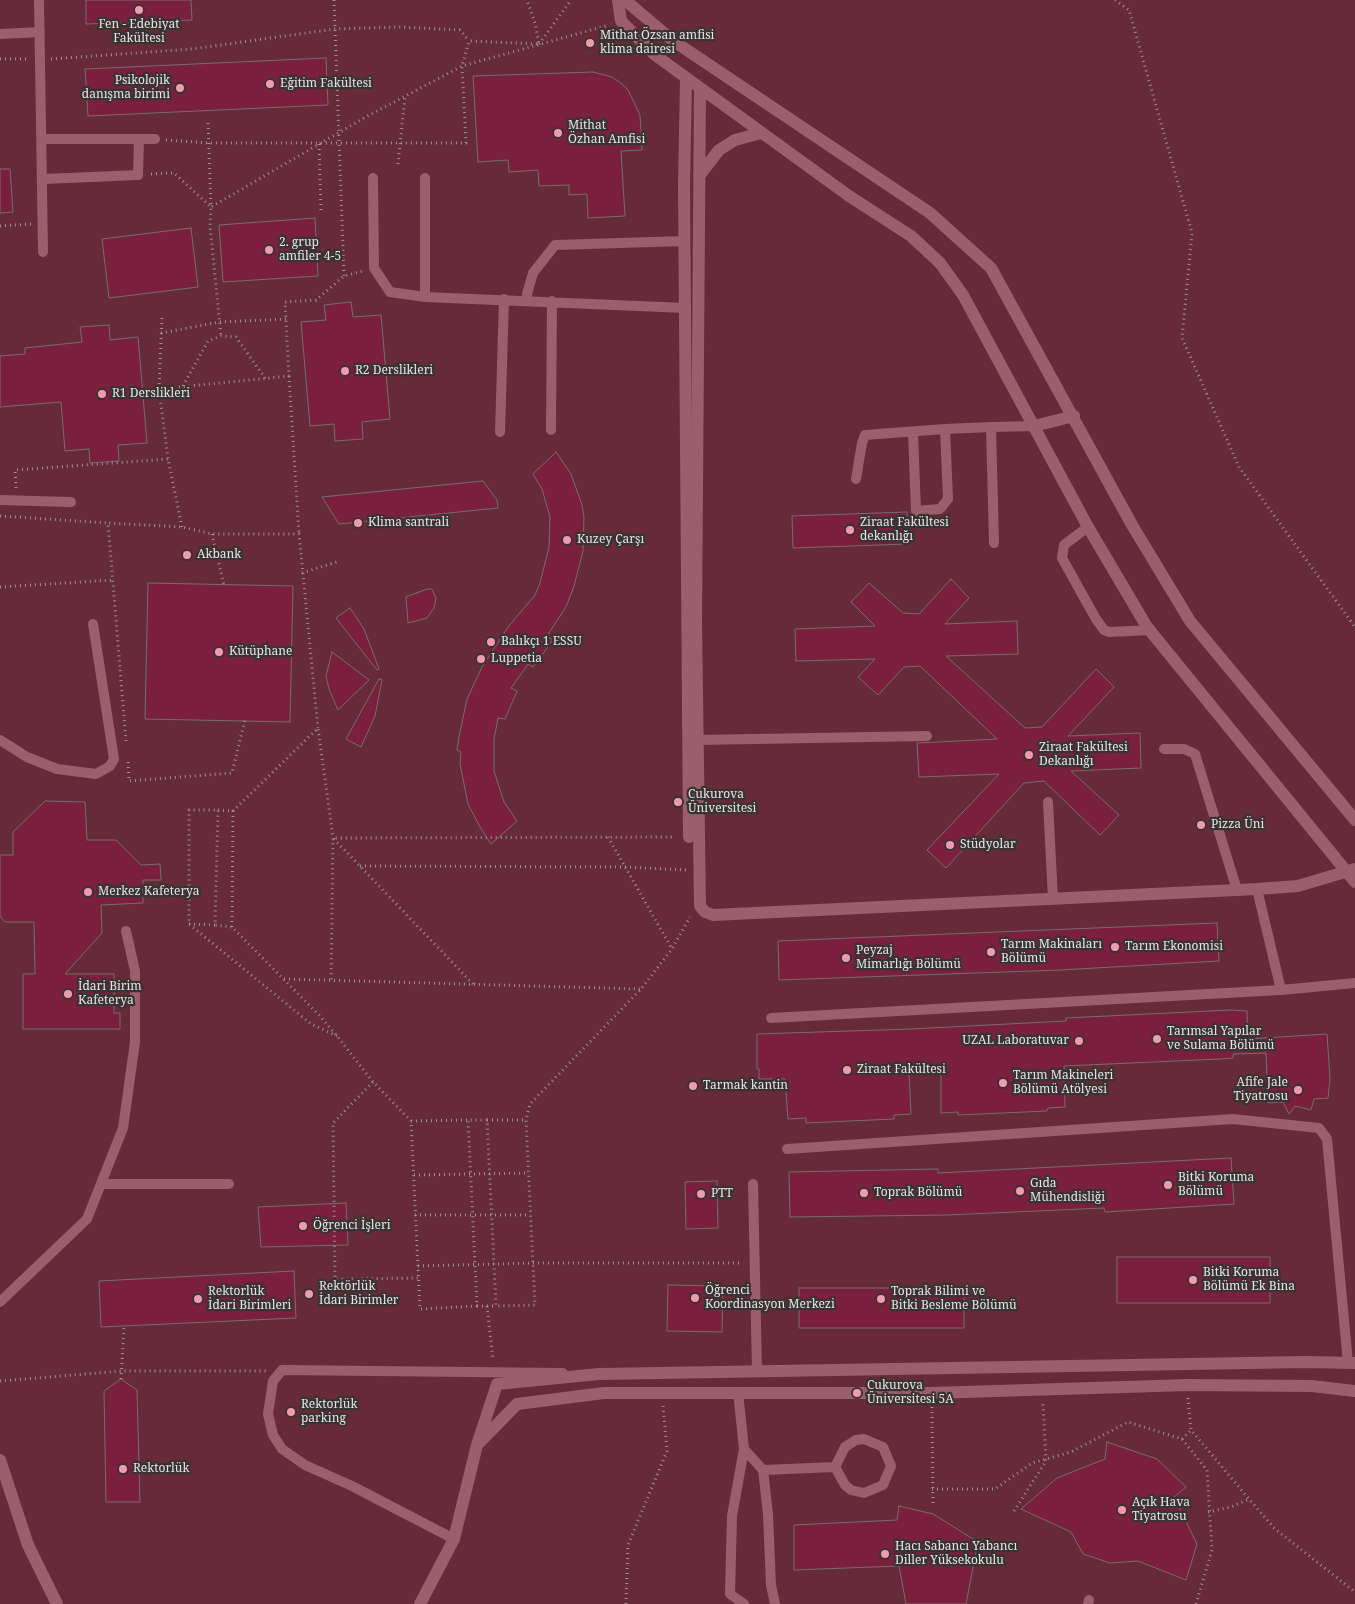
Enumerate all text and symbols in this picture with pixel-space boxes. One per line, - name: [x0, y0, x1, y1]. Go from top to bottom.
- marker: Fen - Edebiyat Fakültesi: [133, 4, 145, 16]
- place label: Fen - Edebiyat Fakültesi: [99, 18, 179, 46]
- place label: Mithat Özsan amfisi klima dairesi: [600, 29, 714, 57]
- marker: Mithat Özsan amfisi klima dairesi: [584, 37, 596, 49]
- place label: Psikolojik danışma birimi: [82, 74, 170, 102]
- place label: Eğitim Fakültesi: [280, 77, 372, 91]
- marker: Eğitim Fakültesi: [264, 78, 276, 90]
- marker: Psikolojik danışma birimi: [174, 82, 186, 94]
- place label: Mithat Özhan Amfisi: [568, 119, 645, 147]
- marker: Mithat Özhan Amfisi: [552, 127, 564, 139]
- place label: 2. grup amfiler 4-5: [279, 236, 341, 264]
- marker: 2. grup amfiler 4-5: [263, 244, 275, 256]
- place label: R2 Derslikleri: [355, 364, 433, 378]
- marker: R2 Derslikleri: [339, 365, 351, 377]
- place label: R1 Derslikleri: [112, 387, 190, 401]
- marker: R1 Derslikleri: [96, 388, 108, 400]
- place label: Klima santrali: [368, 516, 449, 530]
- place label: Ziraat Fakültesi dekanlığı: [860, 516, 949, 544]
- marker: Klima santrali: [352, 517, 364, 529]
- marker: Ziraat Fakültesi dekanlığı: [844, 524, 856, 536]
- place label: Kuzey Çarşı: [577, 533, 644, 547]
- marker: Kuzey Çarşı: [561, 534, 573, 546]
- place label: Akbank: [197, 548, 241, 562]
- marker: Akbank: [181, 549, 193, 561]
- place label: Balıkçı 1 ESSU: [501, 635, 582, 649]
- marker: Balıkçı 1 ESSU: [485, 636, 497, 648]
- place label: Kütüphane: [229, 645, 293, 659]
- marker: Kütüphane: [213, 646, 225, 658]
- place label: Luppetia: [491, 652, 542, 666]
- marker: Luppetia: [475, 653, 487, 665]
- place label: Ziraat Fakültesi Dekanlığı: [1039, 741, 1128, 769]
- marker: Ziraat Fakültesi Dekanlığı: [1023, 749, 1035, 761]
- place label: Çukurova Üniversitesi: [688, 788, 756, 816]
- marker: Çukurova Üniversitesi: [672, 796, 684, 808]
- place label: Pizza Üni: [1211, 818, 1264, 832]
- marker: Pizza Üni: [1195, 819, 1207, 831]
- place label: Stüdyolar: [960, 838, 1016, 852]
- marker: Stüdyolar: [944, 839, 956, 851]
- place label: Merkez Kafeterya: [98, 885, 200, 899]
- marker: Merkez Kafeterya: [82, 886, 94, 898]
- place label: Tarım Makinaları Bölümü: [1001, 938, 1102, 966]
- place label: Tarım Ekonomisi: [1125, 940, 1223, 954]
- marker: Tarım Ekonomisi: [1109, 941, 1121, 953]
- place label: Peyzaj Mimarlığı Bölümü: [856, 944, 961, 972]
- marker: Tarım Makinaları Bölümü: [985, 946, 997, 958]
- marker: Peyzaj Mimarlığı Bölümü: [840, 952, 852, 964]
- place label: İdari Birim Kafeterya: [78, 980, 142, 1008]
- marker: İdari Birim Kafeterya: [62, 988, 74, 1000]
- place label: Tarımsal Yapılar ve Sulama Bölümü: [1167, 1025, 1274, 1053]
- marker: Tarımsal Yapılar ve Sulama Bölümü: [1151, 1033, 1163, 1045]
- place label: UZAL Laboratuvar: [962, 1034, 1069, 1048]
- marker: UZAL Laboratuvar: [1073, 1035, 1085, 1047]
- place label: Ziraat Fakültesi: [857, 1063, 946, 1077]
- marker: Ziraat Fakültesi: [841, 1064, 853, 1076]
- place label: Tarım Makineleri Bölümü Atölyesi: [1013, 1069, 1113, 1097]
- place label: Afife Jale Tiyatrosu: [1233, 1076, 1288, 1104]
- marker: Tarım Makineleri Bölümü Atölyesi: [997, 1077, 1009, 1089]
- place label: Tarmak kantin: [703, 1079, 788, 1093]
- marker: Tarmak kantin: [687, 1080, 699, 1092]
- marker: Afife Jale Tiyatrosu: [1292, 1084, 1304, 1096]
- place label: Bitki Koruma Bölümü: [1178, 1171, 1254, 1199]
- place label: Gıda Mühendisliği: [1030, 1177, 1105, 1205]
- marker: Bitki Koruma Bölümü: [1162, 1179, 1174, 1191]
- marker: Gıda Mühendisliği: [1014, 1185, 1026, 1197]
- place label: Toprak Bölümü: [874, 1186, 962, 1200]
- place label: PTT: [711, 1187, 733, 1201]
- marker: Toprak Bölümü: [858, 1187, 870, 1199]
- marker: PTT: [695, 1188, 707, 1200]
- place label: Öğrenci İşleri: [313, 1219, 390, 1233]
- marker: Öğrenci İşleri: [297, 1220, 309, 1232]
- place label: Bitki Koruma Bölümü Ek Bina: [1203, 1266, 1295, 1294]
- marker: Bitki Koruma Bölümü Ek Bina: [1187, 1274, 1199, 1286]
- place label: Rektörlük İdari Birimler: [319, 1280, 398, 1308]
- place label: Öğrenci Koordinasyon Merkezi: [705, 1284, 835, 1312]
- place label: Rektorlük İdari Birimleri: [208, 1285, 291, 1313]
- place label: Toprak Bilimi ve Bitki Besleme Bölümü: [891, 1285, 1017, 1313]
- marker: Rektörlük İdari Birimler: [303, 1288, 315, 1300]
- marker: Öğrenci Koordinasyon Merkezi: [689, 1292, 701, 1304]
- marker: Rektorlük İdari Birimleri: [192, 1293, 204, 1305]
- marker: Toprak Bilimi ve Bitki Besleme Bölümü: [875, 1293, 887, 1305]
- place label: Çukurova Üni̇versi̇tesi̇ 5A: [867, 1379, 954, 1407]
- marker: Çukurova Üni̇versi̇tesi̇ 5A: [851, 1387, 863, 1399]
- place label: Rektorlük parking: [301, 1398, 357, 1426]
- marker: Rektorlük parking: [285, 1406, 297, 1418]
- place label: Rektorlük: [133, 1462, 189, 1476]
- marker: Rektorlük: [117, 1463, 129, 1475]
- place label: Açık Hava Tiyatrosu: [1132, 1496, 1190, 1524]
- marker: Açık Hava Tiyatrosu: [1116, 1504, 1128, 1516]
- place label: Hacı Sabancı Yabancı Diller Yüksekokulu: [895, 1540, 1017, 1568]
- marker: Hacı Sabancı Yabancı Diller Yüksekokulu: [879, 1548, 891, 1560]

